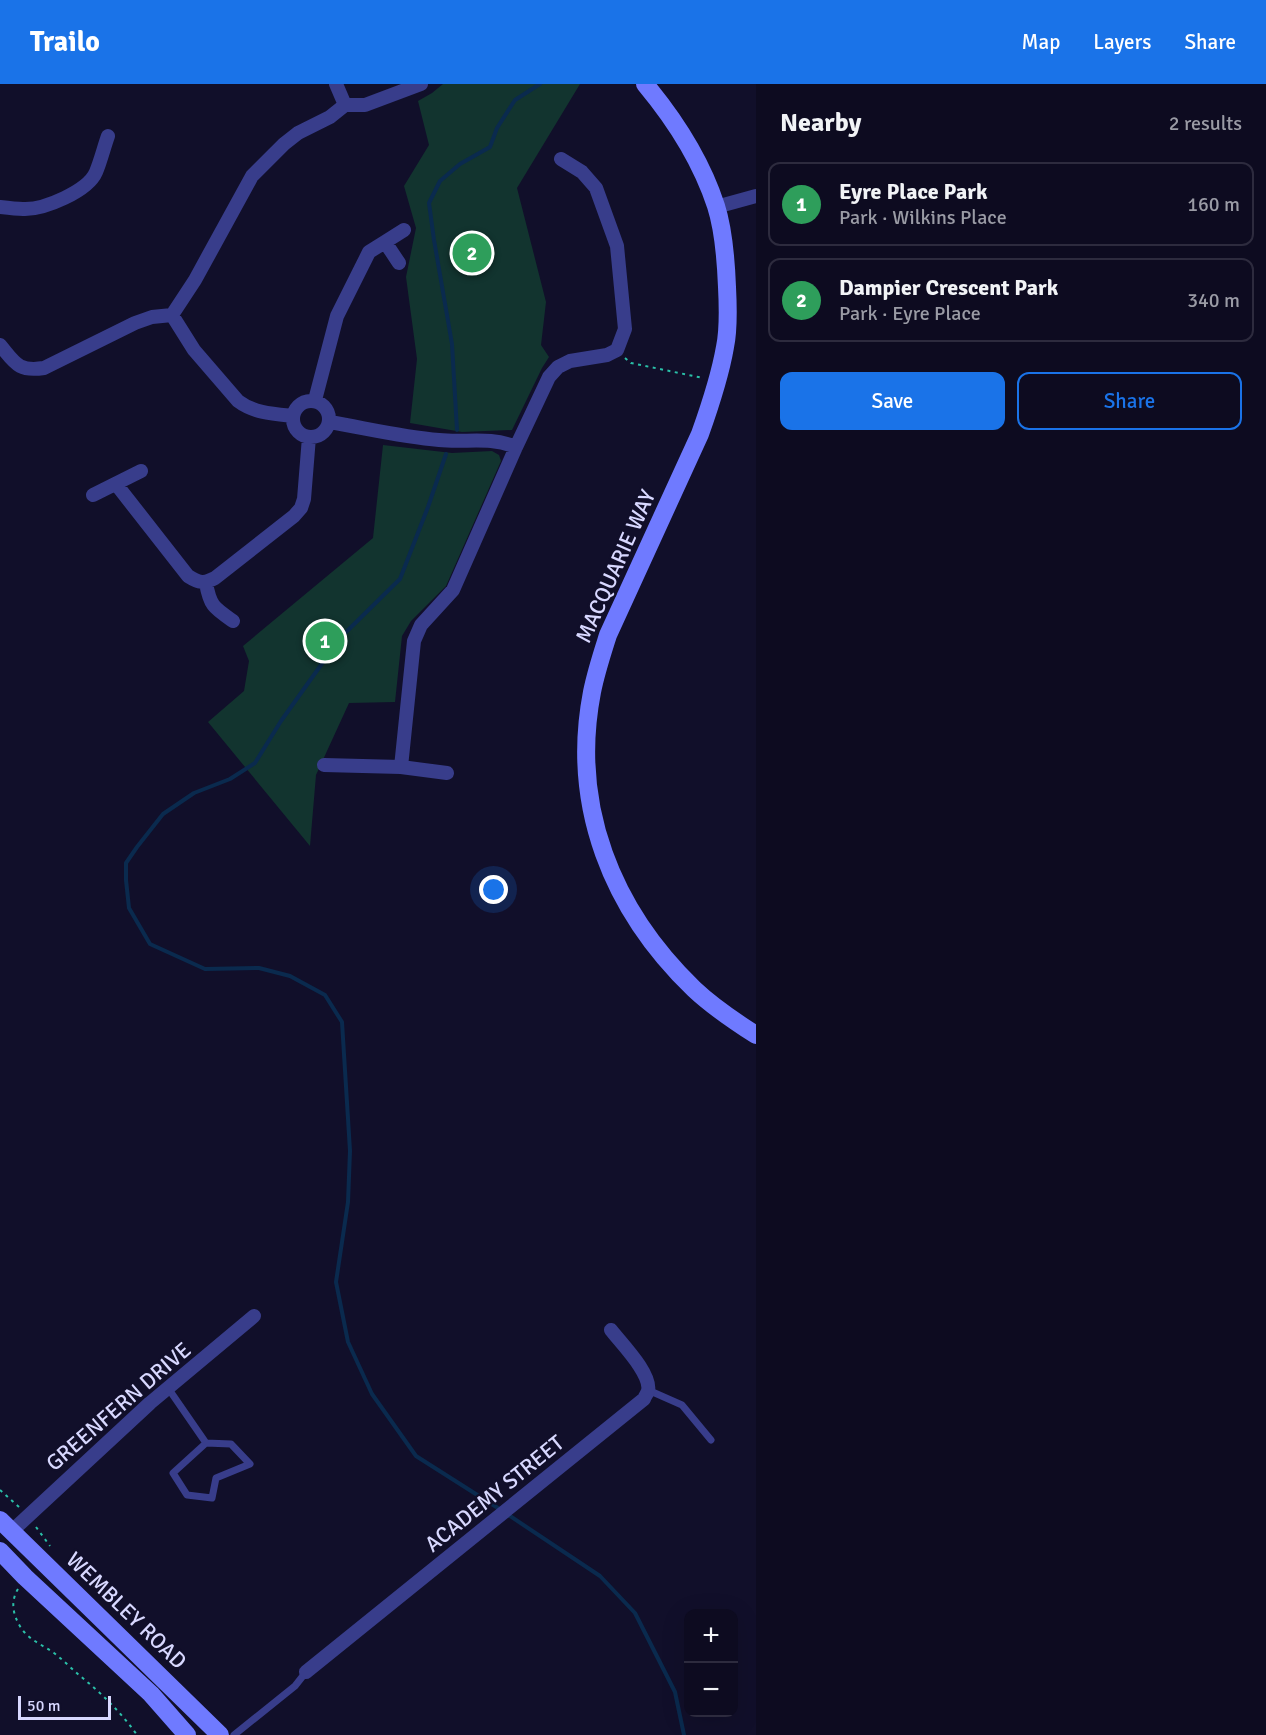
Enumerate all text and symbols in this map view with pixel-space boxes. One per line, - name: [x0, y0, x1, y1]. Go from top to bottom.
- text: Trailo: [30, 25, 100, 59]
- text: Map: [1022, 29, 1060, 55]
- text: Layers: [1093, 29, 1151, 55]
- text: Share: [1184, 29, 1236, 55]
- text: Nearby: [780, 107, 861, 139]
- text: 2 results: [1169, 111, 1242, 136]
- text: Eyre Place Park: [839, 178, 988, 205]
- text: 1: [796, 192, 807, 217]
- text: 160 m: [1187, 192, 1240, 217]
- text: Park · Wilkins Place: [839, 205, 1007, 230]
- pin: 2: [452, 230, 492, 276]
- text: Dampier Crescent Park: [839, 274, 1058, 301]
- text: 2: [796, 288, 807, 313]
- text: 340 m: [1187, 288, 1240, 313]
- text: Park · Eyre Place: [839, 301, 981, 326]
- button: Save: [780, 372, 1005, 430]
- button: Share: [1017, 372, 1242, 430]
- street label: MACQUARIE WAY: [570, 486, 661, 647]
- pin: 1: [306, 618, 344, 664]
- your location: [479, 875, 508, 904]
- street label: GREENFERN DRIVE: [40, 1336, 196, 1477]
- street label: ACADEMY STREET: [419, 1429, 569, 1558]
- street label: WEMBLEY ROAD: [61, 1546, 192, 1674]
- map controls: [684, 1609, 738, 1717]
- button: +: [684, 1609, 738, 1663]
- button: −: [684, 1663, 738, 1717]
- scale bar: [18, 1693, 111, 1720]
- text: 50 m: [27, 1696, 61, 1716]

